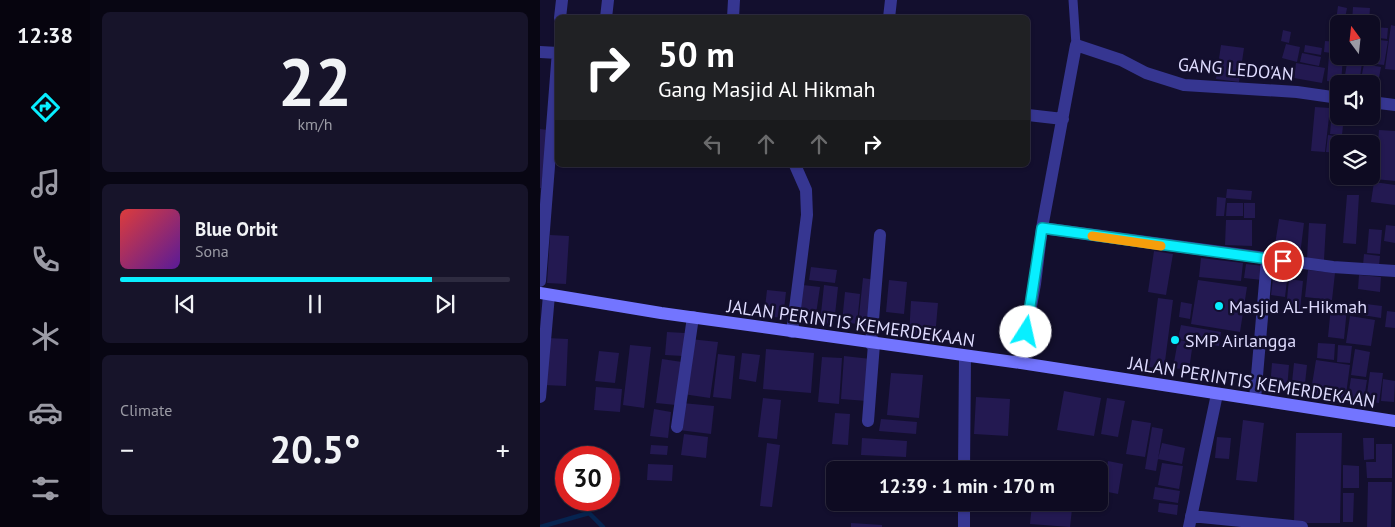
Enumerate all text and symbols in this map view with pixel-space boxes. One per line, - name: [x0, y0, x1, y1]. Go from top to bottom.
- north arrow: [1330, 15, 1380, 65]
- map controls: [1330, 15, 1380, 185]
- text: 12:38: [17, 21, 73, 49]
- text: 50 m: [658, 31, 735, 77]
- icon: right: [575, 35, 640, 100]
- text: 22: [278, 39, 352, 123]
- street label: GANG LEDO'AN: [1177, 52, 1295, 86]
- text: Gang Masjid Al Hikmah: [658, 75, 876, 103]
- button: sound: [1330, 75, 1380, 125]
- icon: directions: [28, 90, 63, 125]
- text: km/h: [297, 114, 333, 134]
- icon: left: [699, 130, 727, 158]
- icon: ahead: [752, 130, 780, 158]
- icon: ahead: [805, 130, 833, 158]
- icon: right: [858, 130, 886, 158]
- button: layers: [1330, 135, 1380, 185]
- icon: music: [28, 166, 63, 201]
- text: Blue Orbit: [195, 217, 278, 241]
- pin: [1262, 240, 1304, 282]
- text: Sona: [195, 241, 229, 261]
- icon: phone: [28, 242, 63, 277]
- icon: arrive: [1269, 247, 1297, 275]
- icon: previous: [171, 290, 199, 318]
- icon: pause: [301, 290, 329, 318]
- icon: next: [431, 290, 459, 318]
- street label: JALAN PERINTIS KEMERDEKAAN: [724, 294, 977, 352]
- place label: Masjid AL-Hikmah: [1229, 295, 1367, 318]
- marker: Masjid AL-Hikmah: [1213, 300, 1225, 312]
- position arrow: [999, 305, 1051, 357]
- icon: climate: [28, 319, 63, 354]
- place label: SMP Airlangga: [1185, 329, 1296, 352]
- marker: SMP Airlangga: [1169, 334, 1181, 346]
- street label: JALAN PERINTIS KEMERDEKAAN: [1126, 351, 1377, 413]
- icon: car: [28, 395, 63, 430]
- text: Climate: [120, 400, 172, 420]
- text: 20.5°: [270, 424, 360, 473]
- text: −: [120, 431, 134, 468]
- text: +: [496, 431, 510, 468]
- speed limit sign: 30: [555, 446, 620, 511]
- icon: filters: [28, 471, 63, 506]
- text: 12:39 · 1 min · 170 m: [879, 474, 1055, 498]

